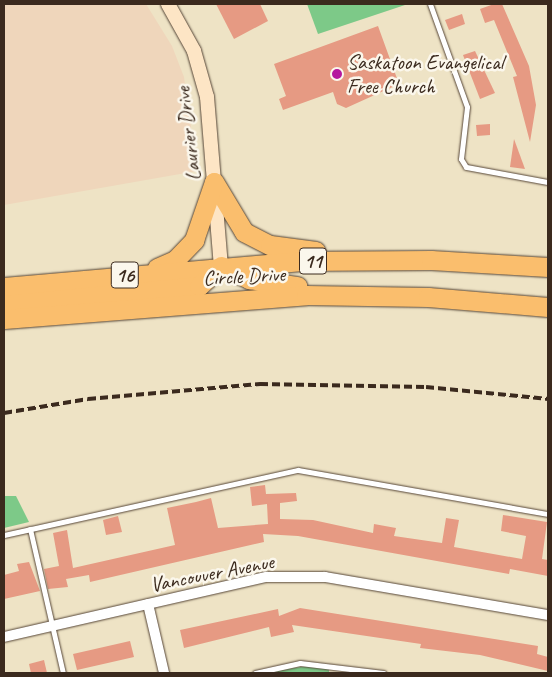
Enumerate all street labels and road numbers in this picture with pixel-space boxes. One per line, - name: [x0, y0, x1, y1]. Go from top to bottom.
- street label: Laurier Drive: [170, 86, 206, 182]
- road number: 11: [298, 244, 328, 278]
- road number: 16: [110, 258, 140, 292]
- street label: Circle Drive: [202, 261, 286, 291]
- street label: Vancouver Avenue: [148, 549, 276, 597]

